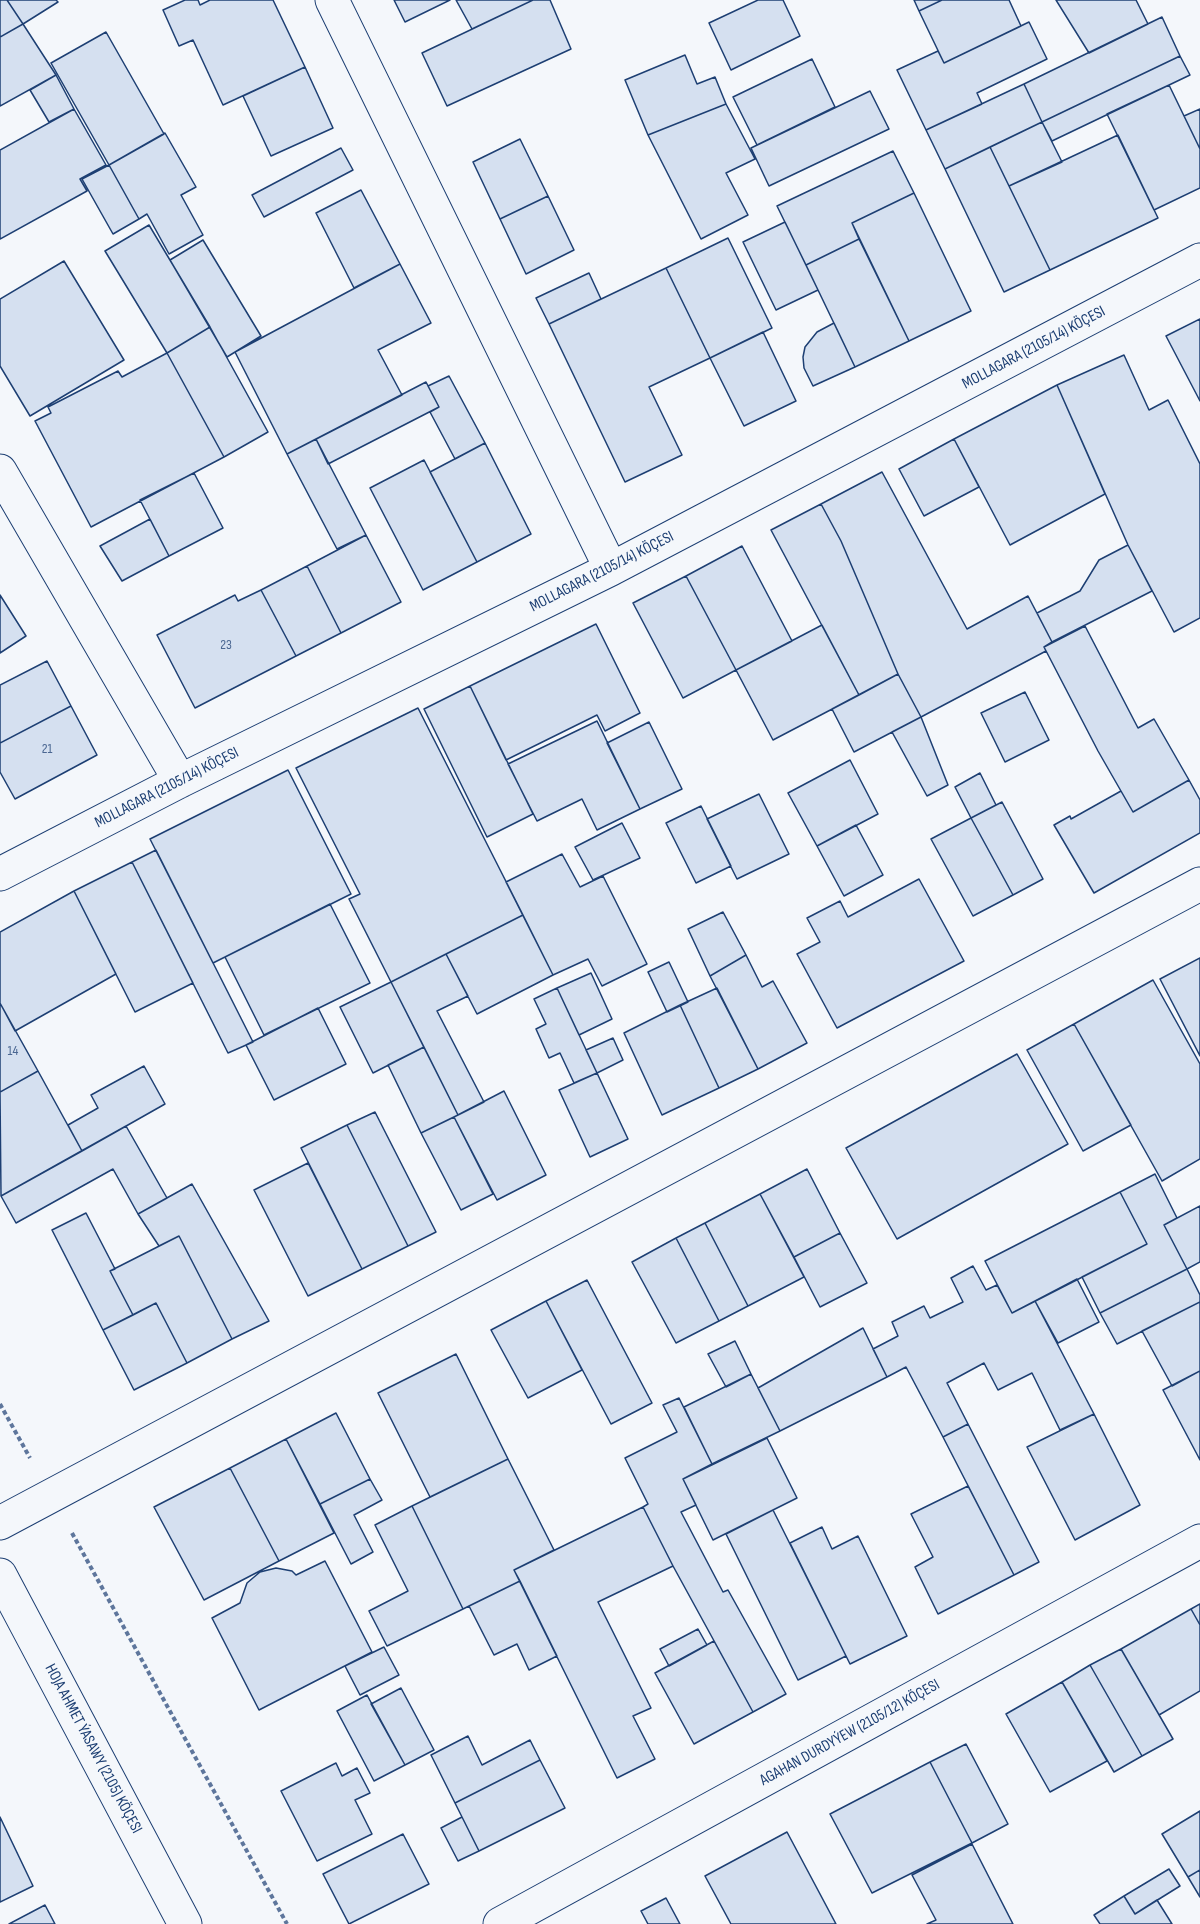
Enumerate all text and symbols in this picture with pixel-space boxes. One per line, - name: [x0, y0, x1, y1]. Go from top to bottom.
- street label: MOLLAGARA (2105/14) KÖÇESI: [959, 302, 1109, 394]
- street label: MOLLAGARA (2105/14) KÖÇESI: [527, 527, 677, 617]
- house number: 23: [220, 637, 232, 653]
- house number: 21: [42, 741, 52, 757]
- street label: MOLLAGARA (2105/14) KÖÇESI: [92, 743, 242, 833]
- house number: 14: [8, 1043, 18, 1059]
- street label: HOJA AHMET ÝASAWY (2105) KÖÇESI: [40, 1661, 146, 1837]
- street label: AGAHAN DURDYÝEW (2105/12) KÖÇESI: [757, 1675, 943, 1791]

